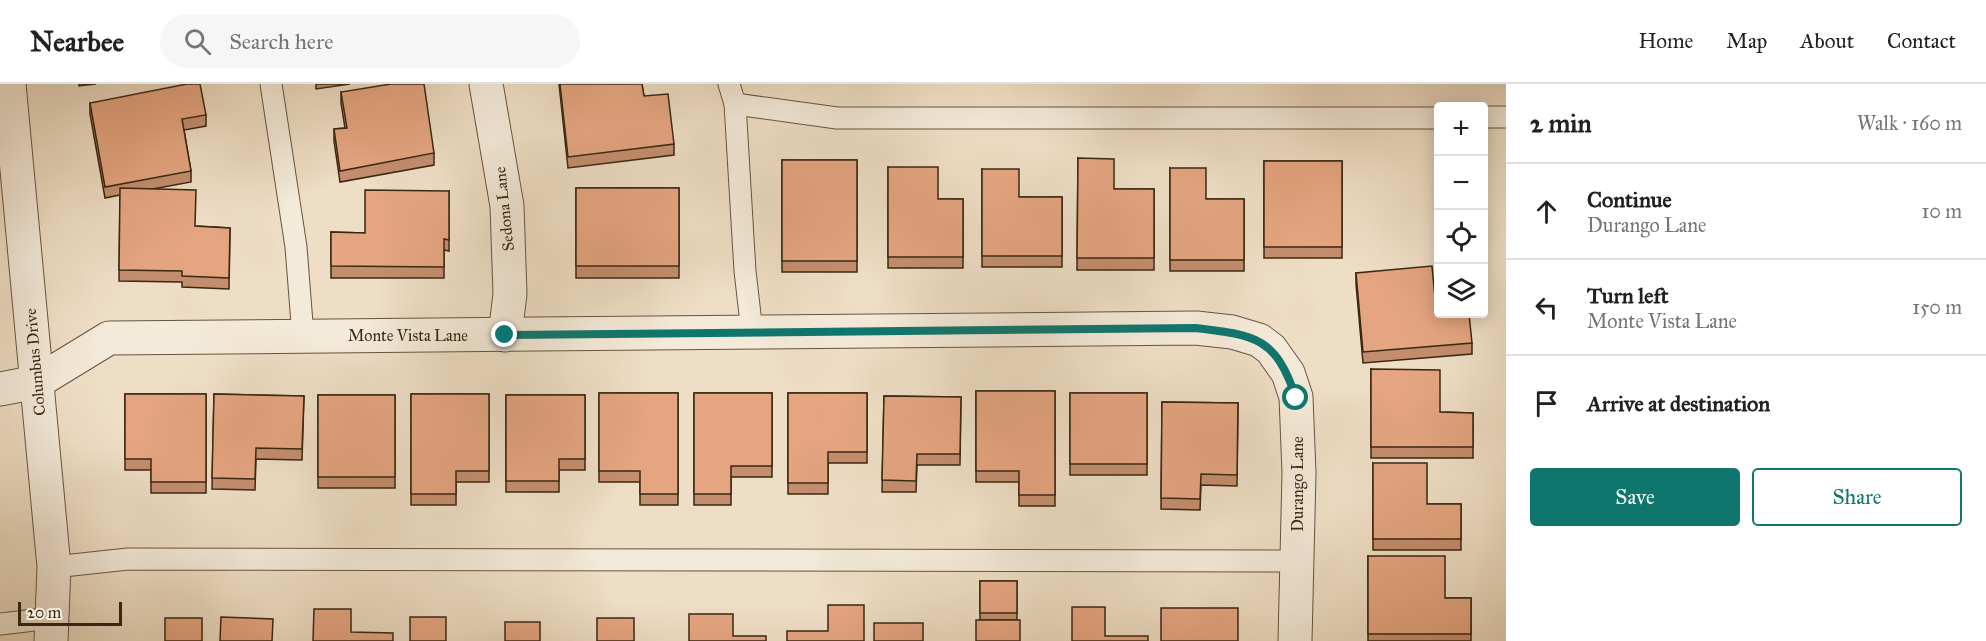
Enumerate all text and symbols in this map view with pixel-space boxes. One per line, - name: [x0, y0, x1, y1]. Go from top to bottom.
- search box: [160, 14, 580, 68]
- text: Nearbee: [30, 24, 124, 59]
- icon: search: [181, 25, 214, 58]
- text: Search here: [229, 28, 333, 55]
- text: Home: [1638, 28, 1693, 54]
- text: Map: [1726, 28, 1767, 54]
- text: About: [1800, 28, 1854, 54]
- text: Contact: [1887, 28, 1956, 54]
- map controls: [1434, 102, 1488, 318]
- button: +: [1434, 102, 1488, 156]
- text: 2 min: [1530, 107, 1591, 139]
- text: Walk · 160 m: [1857, 111, 1962, 135]
- button: −: [1434, 156, 1488, 210]
- street label: Sedona Lane: [490, 165, 518, 252]
- text: Continue: [1587, 186, 1672, 213]
- icon: ahead: [1530, 195, 1563, 228]
- text: 10 m: [1921, 199, 1962, 223]
- button: locate: [1434, 210, 1488, 264]
- text: Durango Lane: [1587, 213, 1706, 237]
- button: layers: [1434, 264, 1488, 318]
- text: Turn left: [1587, 282, 1669, 309]
- icon: left: [1530, 291, 1563, 324]
- text: 150 m: [1912, 295, 1962, 319]
- street label: Columbus Drive: [21, 307, 49, 416]
- text: Monte Vista Lane: [1587, 309, 1737, 333]
- route end: [491, 321, 517, 347]
- street label: Monte Vista Lane: [348, 326, 468, 345]
- route start: [1282, 384, 1308, 410]
- icon: arrive: [1530, 387, 1563, 420]
- text: Arrive at destination: [1587, 390, 1770, 417]
- street label: Durango Lane: [1288, 436, 1308, 532]
- button: Save: [1530, 468, 1740, 526]
- button: Share: [1752, 468, 1962, 526]
- scale bar: [18, 599, 122, 626]
- text: 20 m: [27, 603, 61, 622]

